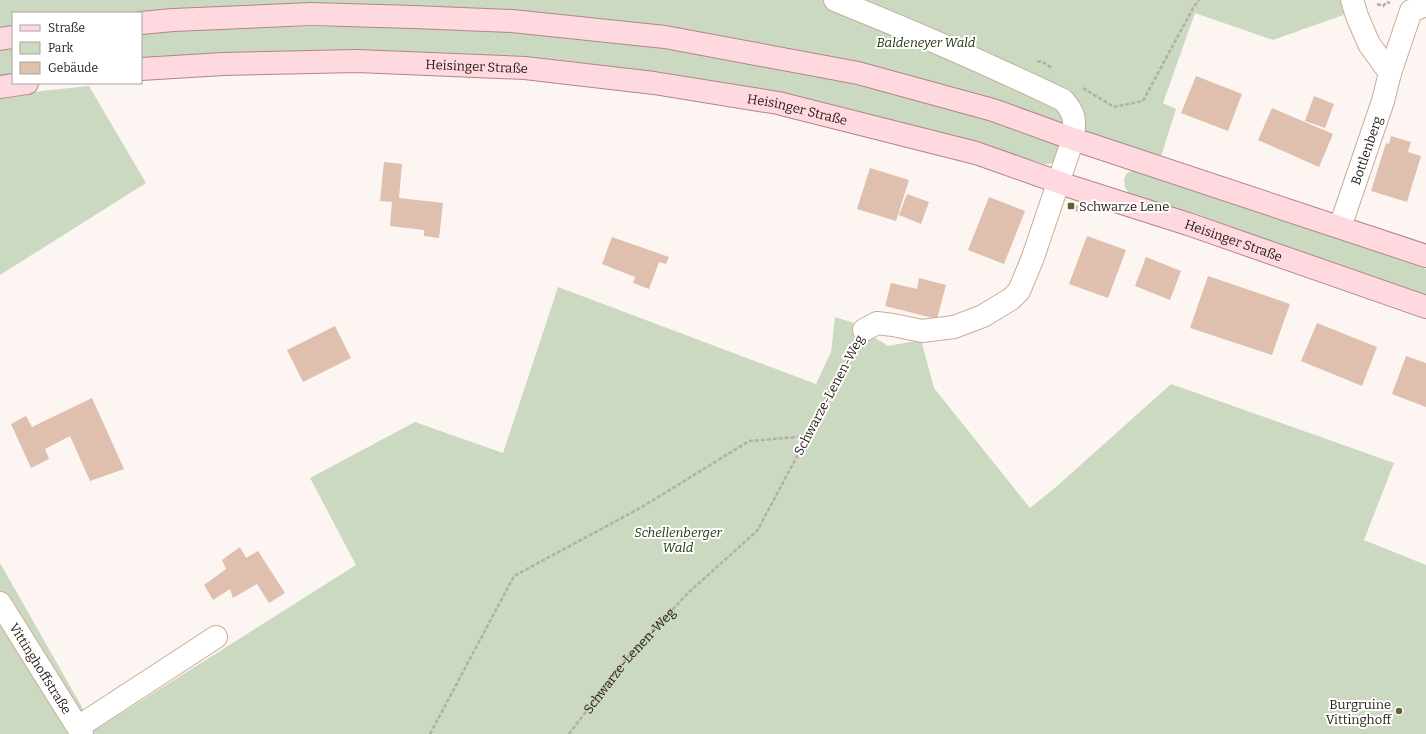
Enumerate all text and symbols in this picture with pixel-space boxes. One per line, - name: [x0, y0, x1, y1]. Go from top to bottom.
- legend: [12, 12, 142, 84]
- text: Straße: [48, 21, 85, 35]
- park label: Baldeneyer Wald: [877, 35, 976, 50]
- text: Park: [48, 41, 74, 55]
- street label: Heisinger Straße: [425, 56, 528, 76]
- text: Gebäude: [48, 61, 98, 75]
- street label: Heisinger Straße: [746, 91, 849, 128]
- street label: Bottlenberg: [1348, 114, 1385, 187]
- place label: Schwarze Lene: [1079, 199, 1169, 214]
- marker: Schwarze Lene: [1066, 201, 1076, 211]
- street label: Heisinger Straße: [1183, 216, 1284, 264]
- street label: Schwarze-Lenen-Weg: [791, 332, 867, 458]
- park label: Schellenberger Wald: [634, 525, 722, 555]
- street label: Schwarze-Lenen-Weg: [580, 604, 678, 716]
- street label: Vittinghoffstraße: [7, 620, 75, 716]
- place label: Burgruine Vittinghoff: [1326, 697, 1392, 727]
- marker: Burgruine Vittinghoff: [1394, 706, 1404, 716]

